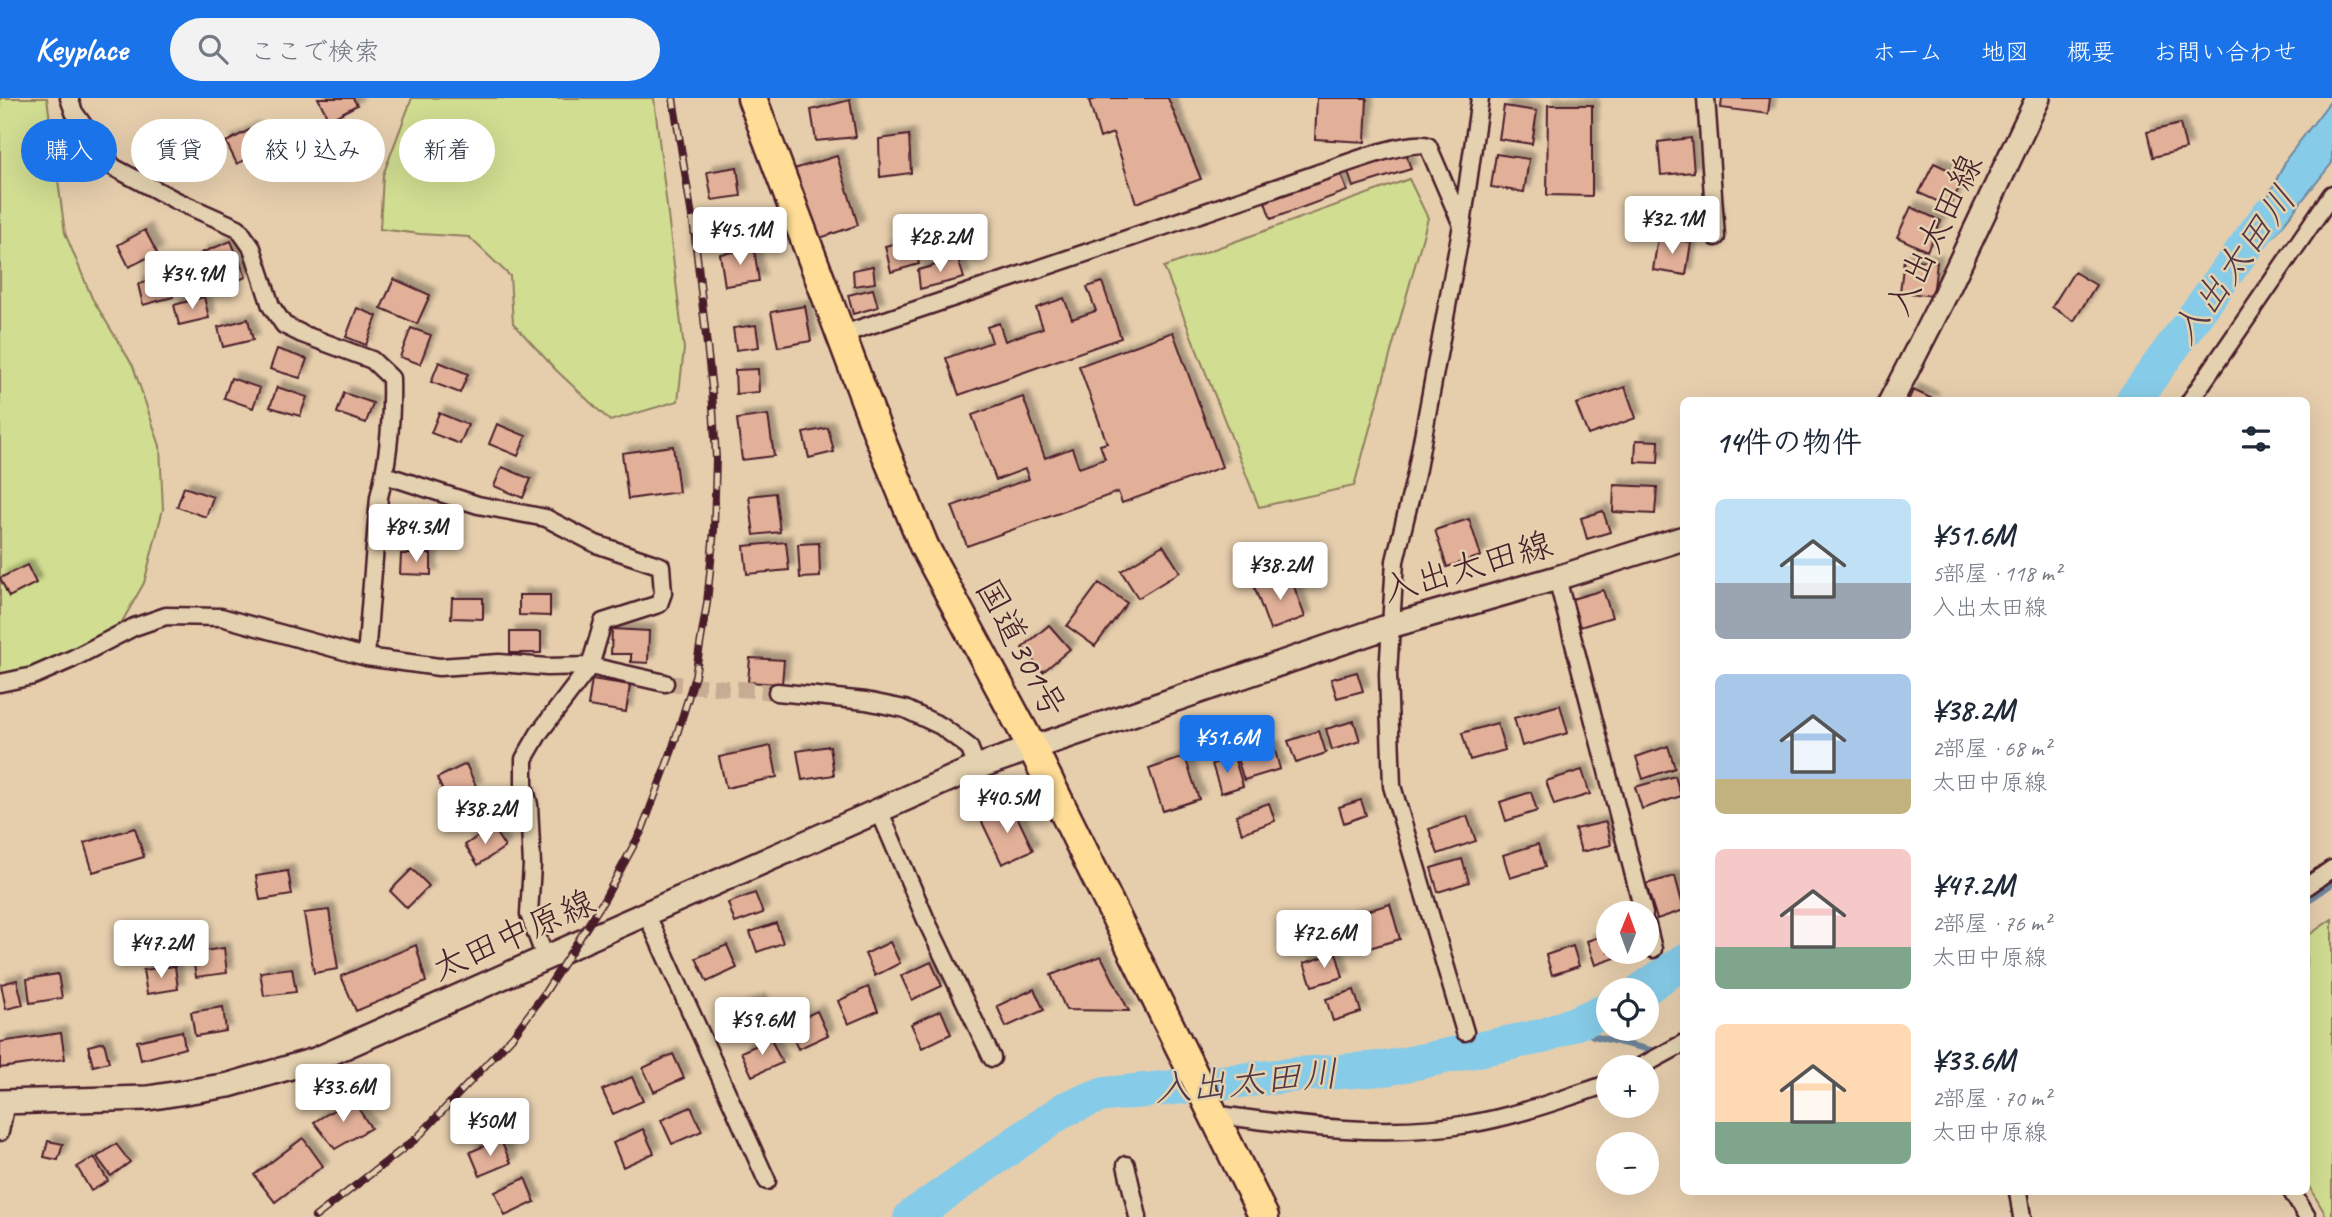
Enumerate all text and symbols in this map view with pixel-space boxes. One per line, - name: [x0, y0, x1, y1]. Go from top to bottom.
- search box: [170, 18, 660, 81]
- text: Keyplace: [35, 28, 128, 70]
- icon: search: [194, 30, 232, 68]
- text: ここで検索: [250, 35, 380, 68]
- text: ホーム: [1872, 37, 1943, 67]
- text: 地図: [1981, 37, 2029, 67]
- text: 概要: [2067, 37, 2115, 67]
- text: お問い合わせ: [2153, 37, 2297, 67]
- chip: 購入: [21, 119, 117, 182]
- chip: 賃貸: [131, 119, 227, 182]
- chip: 絞り込み: [241, 119, 385, 182]
- chip: 新着: [399, 119, 495, 182]
- street label: 入出太田線: [1875, 146, 1993, 324]
- water label: 入出太田川: [2160, 176, 2306, 354]
- pin: ¥32.1M: [1615, 197, 1729, 256]
- text: ¥32.1M: [1641, 204, 1703, 233]
- pin: ¥45.1M: [683, 208, 797, 267]
- pin: ¥28.2M: [883, 214, 997, 274]
- text: ¥45.1M: [709, 215, 771, 244]
- text: ¥28.2M: [909, 222, 971, 251]
- pin: ¥34.9M: [135, 252, 249, 311]
- text: ¥34.9M: [161, 259, 223, 288]
- icon: filters: [2237, 420, 2275, 458]
- text: 14件の物件: [1715, 423, 1862, 461]
- pin: ¥84.3M: [359, 504, 473, 564]
- text: ¥84.3M: [385, 512, 447, 541]
- text: ¥51.6M: [1932, 516, 2014, 554]
- street label: 入出太田線: [1377, 521, 1557, 613]
- icon: home: [1771, 527, 1855, 611]
- pin: ¥38.2M: [1223, 542, 1337, 602]
- text: ¥38.2M: [1249, 550, 1311, 579]
- text: 5部屋 · 118 m²: [1932, 559, 2061, 588]
- street label: 国道301号: [965, 570, 1077, 726]
- text: 入出太田線: [1932, 593, 2047, 622]
- text: ¥38.2M: [1932, 691, 2014, 729]
- icon: home: [1771, 702, 1855, 786]
- pin: ¥51.6M: [1170, 716, 1284, 775]
- text: ¥51.6M: [1196, 723, 1258, 752]
- text: 2部屋 · 68 m²: [1932, 734, 2050, 763]
- text: 太田中原線: [1932, 768, 2047, 797]
- pin: ¥40.5M: [950, 776, 1064, 835]
- text: ¥40.5M: [976, 783, 1038, 812]
- pin: ¥38.2M: [428, 786, 542, 846]
- text: ¥38.2M: [454, 794, 516, 823]
- text: ¥47.2M: [1932, 866, 2014, 904]
- icon: home: [1771, 877, 1855, 961]
- street label: 太田中原線: [424, 879, 602, 991]
- north arrow: [1596, 901, 1659, 964]
- map controls: [1596, 901, 1659, 1195]
- text: 2部屋 · 76 m²: [1932, 909, 2050, 938]
- pin: ¥72.6M: [1267, 910, 1381, 970]
- text: ¥72.6M: [1292, 918, 1356, 947]
- pin: ¥47.2M: [104, 920, 218, 980]
- text: ¥47.2M: [130, 928, 192, 957]
- text: 太田中原線: [1932, 943, 2047, 972]
- button: locate: [1596, 978, 1659, 1041]
- pin: ¥59.6M: [705, 998, 819, 1057]
- text: ¥59.6M: [731, 1005, 793, 1034]
- text: ¥33.6M: [1932, 1041, 2014, 1079]
- water label: 入出太田川: [1152, 1050, 1340, 1112]
- icon: home: [1771, 1052, 1855, 1136]
- button: +: [1596, 1055, 1659, 1118]
- pin: ¥33.6M: [286, 1065, 400, 1124]
- text: ¥33.6M: [311, 1072, 375, 1101]
- text: 2部屋 · 70 m²: [1932, 1084, 2050, 1113]
- pin: ¥50M: [449, 1098, 531, 1158]
- text: ¥50M: [466, 1106, 514, 1135]
- text: 太田中原線: [1932, 1118, 2047, 1147]
- button: −: [1596, 1132, 1659, 1195]

